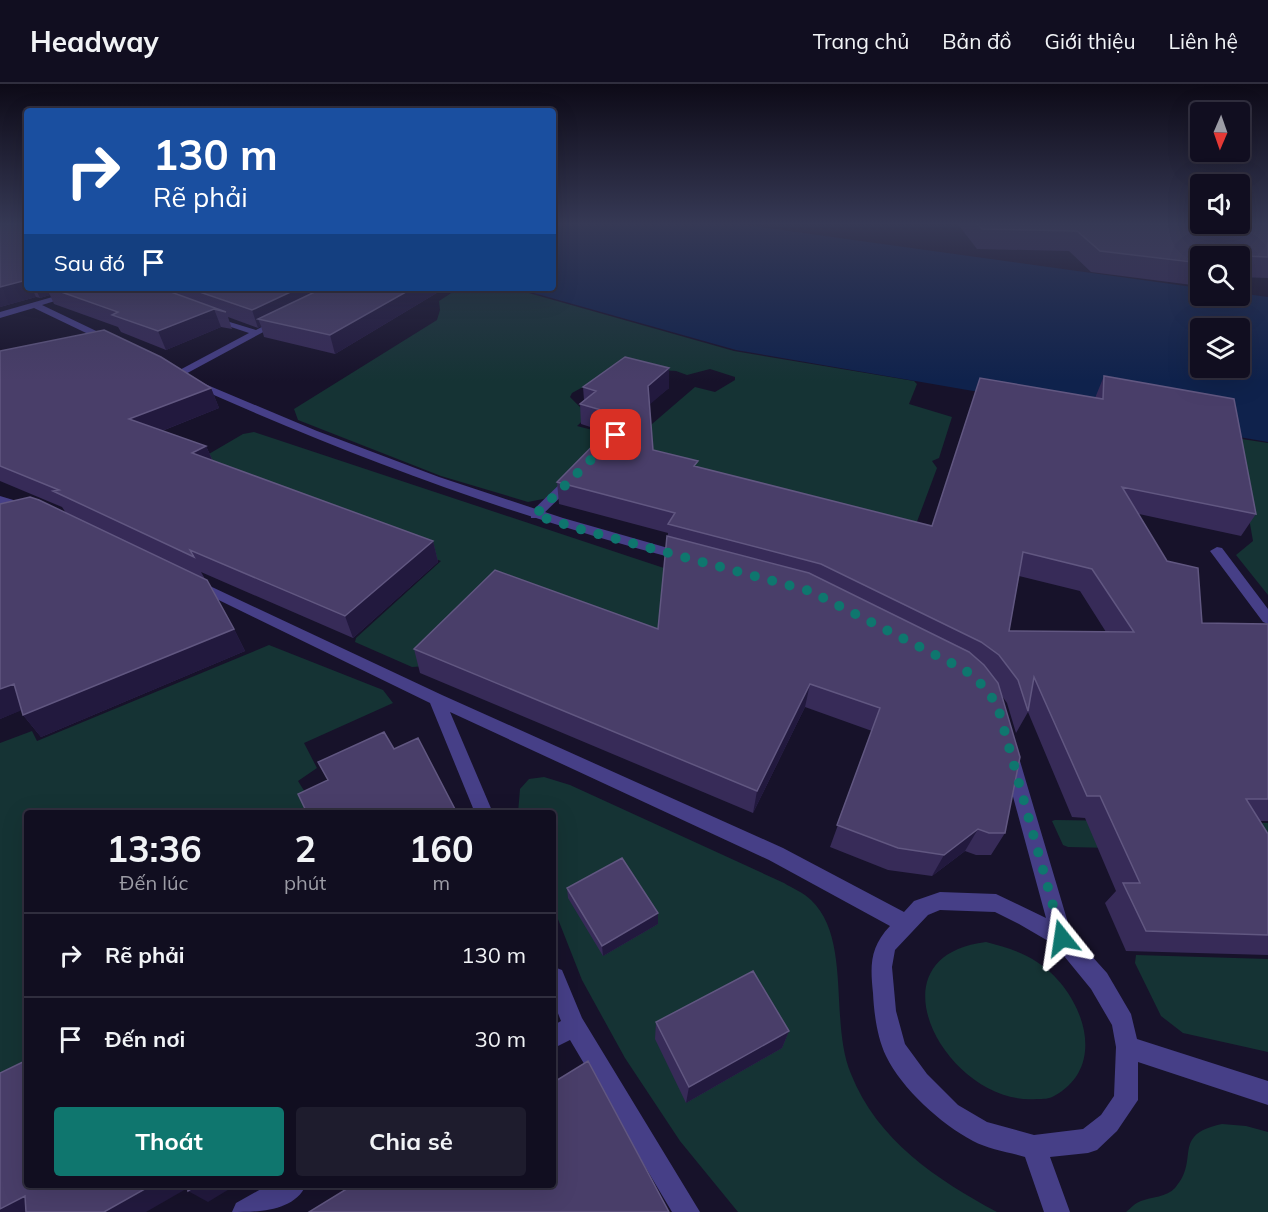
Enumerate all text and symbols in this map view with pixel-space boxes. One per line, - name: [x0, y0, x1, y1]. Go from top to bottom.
- text: Headway: [30, 24, 159, 59]
- text: Trang chủ: [813, 28, 909, 54]
- text: Bản đồ: [942, 28, 1012, 54]
- text: Giới thiệu: [1045, 28, 1136, 54]
- text: Liên hệ: [1169, 28, 1238, 54]
- north arrow: [1190, 102, 1250, 162]
- map controls: [1190, 102, 1250, 378]
- text: 130 m: [153, 128, 278, 181]
- icon: right: [54, 132, 132, 210]
- button: sound: [1190, 174, 1250, 234]
- text: Rẽ phải: [153, 180, 248, 214]
- icon: arrive: [137, 246, 170, 279]
- button: search: [1190, 246, 1250, 306]
- text: Sau đó: [54, 249, 125, 277]
- button: layers: [1190, 318, 1250, 378]
- pin: [590, 409, 641, 460]
- icon: arrive: [599, 418, 632, 451]
- text: 13:36: [106, 826, 202, 871]
- text: 2: [294, 826, 316, 871]
- text: 160: [409, 826, 474, 871]
- text: Đến lúc: [120, 870, 189, 895]
- text: phút: [284, 870, 326, 895]
- text: m: [432, 870, 450, 895]
- position arrow: [1030, 906, 1094, 970]
- icon: right: [54, 939, 87, 972]
- text: Rẽ phải: [105, 941, 185, 969]
- text: 130 m: [461, 941, 526, 969]
- icon: arrive: [54, 1023, 87, 1056]
- text: Đến nơi: [105, 1025, 185, 1053]
- text: 30 m: [475, 1025, 526, 1053]
- button: Thoát: [54, 1107, 284, 1176]
- button: Chia sẻ: [296, 1107, 526, 1176]

